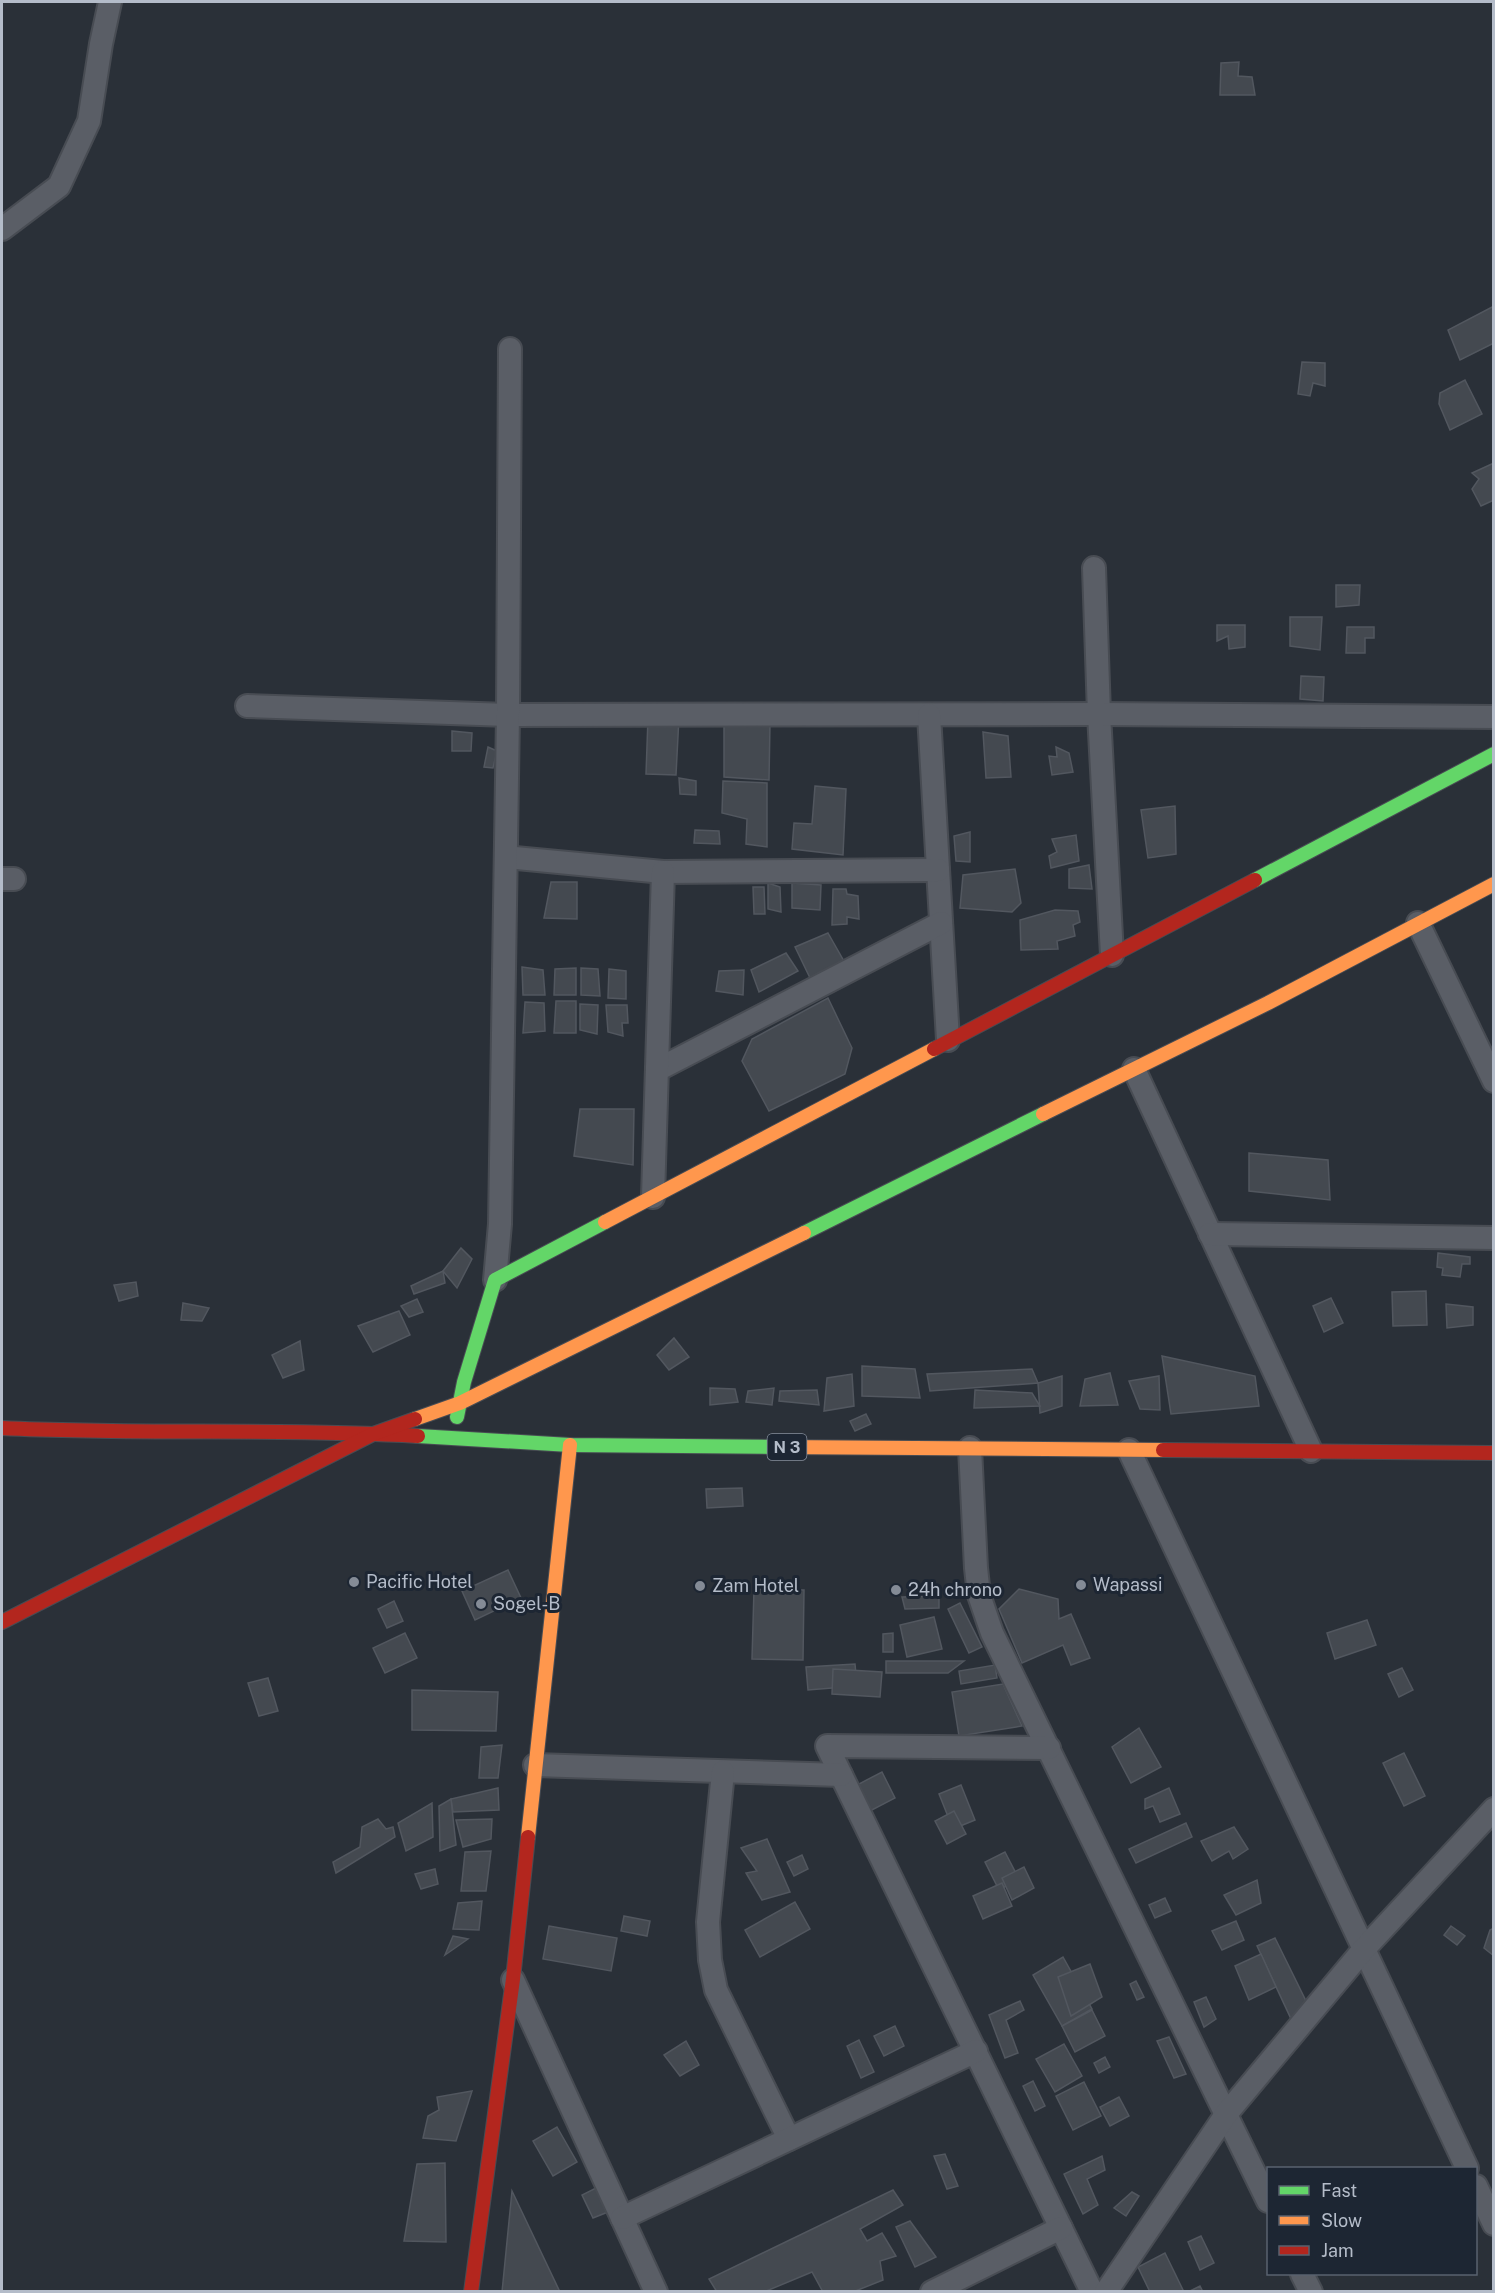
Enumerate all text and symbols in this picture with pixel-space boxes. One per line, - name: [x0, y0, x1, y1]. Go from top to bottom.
- road number: N 3: [768, 1434, 806, 1460]
- place label: Pacific Hotel: [366, 1571, 473, 1592]
- place label: Wapassi: [1093, 1574, 1162, 1595]
- marker: Pacific Hotel: [347, 1575, 361, 1589]
- place label: Zam Hotel: [712, 1575, 799, 1596]
- marker: Wapassi: [1074, 1578, 1088, 1592]
- marker: Zam Hotel: [693, 1579, 707, 1593]
- place label: 24h chrono: [908, 1579, 1002, 1600]
- marker: 24h chrono: [889, 1583, 903, 1597]
- place label: Sogel-B: [493, 1593, 560, 1614]
- marker: Sogel-B: [474, 1597, 488, 1611]
- legend: [1267, 2167, 1477, 2275]
- text: Fast: [1321, 2180, 1357, 2201]
- text: Slow: [1321, 2210, 1362, 2231]
- text: Jam: [1321, 2240, 1354, 2261]

